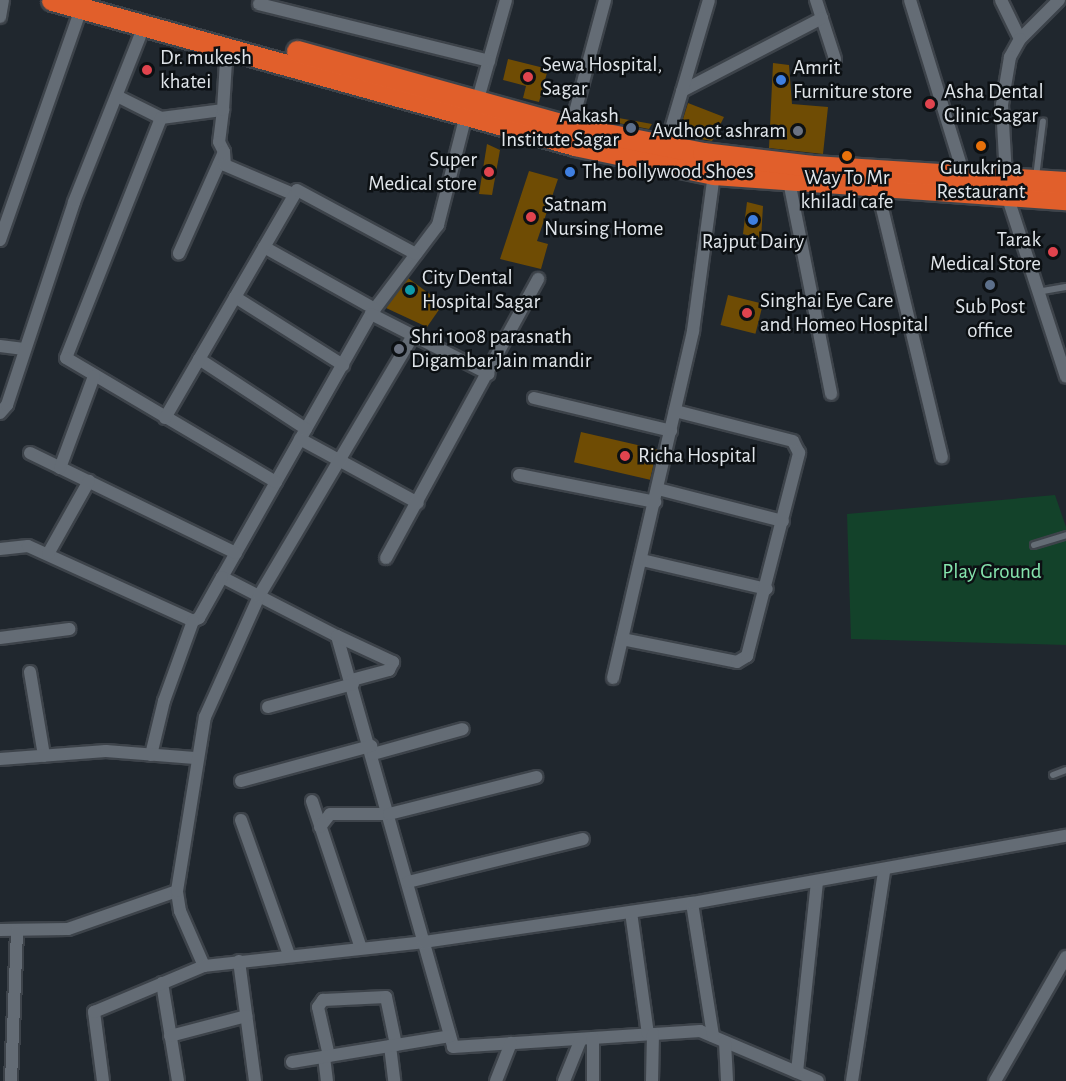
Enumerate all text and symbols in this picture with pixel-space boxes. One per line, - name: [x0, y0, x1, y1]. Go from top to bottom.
- place label: Dr. mukesh khatei: [160, 45, 252, 95]
- place label: Sewa Hospital, Sagar: [542, 52, 662, 102]
- place label: Amrit Furniture store: [793, 55, 912, 105]
- marker: Dr. mukesh khatei: [138, 61, 156, 79]
- marker: Sewa Hospital, Sagar: [519, 68, 537, 86]
- marker: Amrit Furniture store: [774, 73, 788, 87]
- place label: Asha Dental Clinic Sagar: [944, 79, 1044, 129]
- marker: Asha Dental Clinic Sagar: [921, 95, 939, 113]
- place label: Aakash Institute Sagar: [501, 103, 619, 153]
- place label: Avdhoot ashram: [652, 118, 786, 144]
- marker: Aakash Institute Sagar: [624, 121, 638, 135]
- marker: Avdhoot ashram: [791, 124, 805, 138]
- marker: Gurukripa Restaurant: [974, 139, 988, 153]
- place label: Super Medical store: [368, 147, 477, 197]
- marker: Way To Mr khiladi cafe: [840, 149, 854, 163]
- place label: Gurukripa Restaurant: [937, 155, 1025, 205]
- place label: The bollywood Shoes: [582, 159, 754, 185]
- marker: Super Medical store: [482, 165, 496, 179]
- marker: The bollywood Shoes: [563, 165, 577, 179]
- place label: Way To Mr khiladi cafe: [801, 165, 893, 215]
- place label: Satnam Nursing Home: [544, 192, 663, 242]
- marker: Satnam Nursing Home: [522, 208, 540, 226]
- marker: Rajput Dairy: [746, 213, 760, 227]
- place label: Tarak Medical Store: [930, 227, 1041, 277]
- place label: Rajput Dairy: [702, 229, 804, 255]
- marker: Tarak Medical Store: [1046, 245, 1060, 259]
- place label: City Dental Hospital Sagar: [422, 265, 540, 315]
- marker: Sub Post office: [983, 278, 997, 292]
- marker: City Dental Hospital Sagar: [403, 283, 417, 297]
- place label: Singhai Eye Care and Homeo Hospital: [760, 288, 928, 338]
- place label: Sub Post office: [955, 294, 1025, 344]
- marker: Singhai Eye Care and Homeo Hospital: [738, 304, 756, 322]
- place label: Shri 1008 parasnath Digambar Jain mandir: [411, 324, 591, 374]
- marker: Shri 1008 parasnath Digambar Jain mandir: [392, 342, 406, 356]
- place label: Richa Hospital: [638, 443, 756, 469]
- marker: Richa Hospital: [616, 447, 634, 465]
- park label: Play Ground: [942, 559, 1042, 585]

